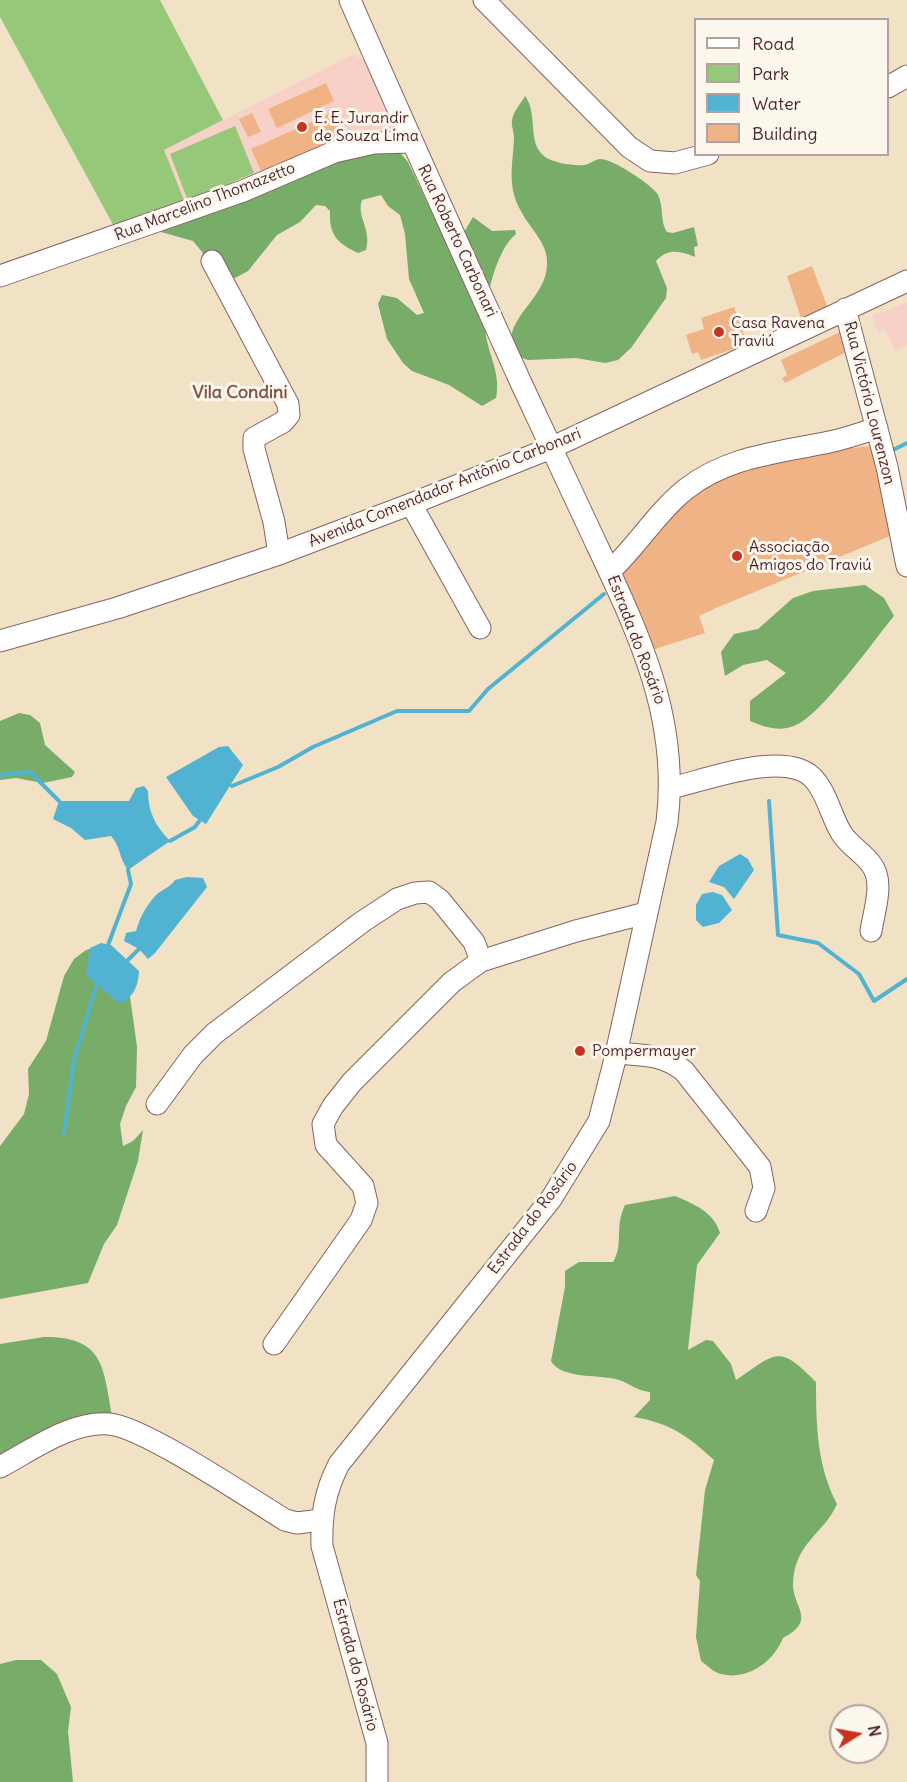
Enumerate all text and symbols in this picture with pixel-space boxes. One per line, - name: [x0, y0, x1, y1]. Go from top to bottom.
- legend: [694, 18, 889, 156]
- text: Road: [752, 32, 794, 55]
- text: Park: [752, 62, 789, 85]
- text: Water: [752, 92, 801, 115]
- place label: E. E. Jurandir de Souza Lima: [314, 108, 419, 146]
- marker: E. E. Jurandir de Souza Lima: [295, 120, 309, 134]
- text: Building: [752, 122, 817, 145]
- street label: Rua Marcelino Thomazetto: [112, 159, 298, 245]
- street label: Rua Roberto Carbonari: [413, 162, 501, 320]
- place label: Casa Ravena Traviú: [731, 313, 825, 351]
- street label: Rua Victório Lourenzon: [839, 319, 899, 487]
- marker: Casa Ravena Traviú: [712, 325, 726, 339]
- district label: Vila Condini: [192, 382, 288, 404]
- street label: Avenida Comendador Antônio Carbonari: [306, 424, 584, 552]
- place label: Associação Amigos do Traviú: [749, 537, 872, 575]
- marker: Associação Amigos do Traviú: [730, 549, 744, 563]
- street label: Estrada do Rosário: [603, 573, 669, 707]
- place label: Pompermayer: [592, 1041, 696, 1061]
- marker: Pompermayer: [573, 1044, 587, 1058]
- street label: Estrada do Rosário: [484, 1158, 582, 1278]
- street label: Estrada do Rosário: [328, 1597, 382, 1733]
- north arrow: [829, 1704, 889, 1764]
- text: N: [864, 1724, 886, 1738]

